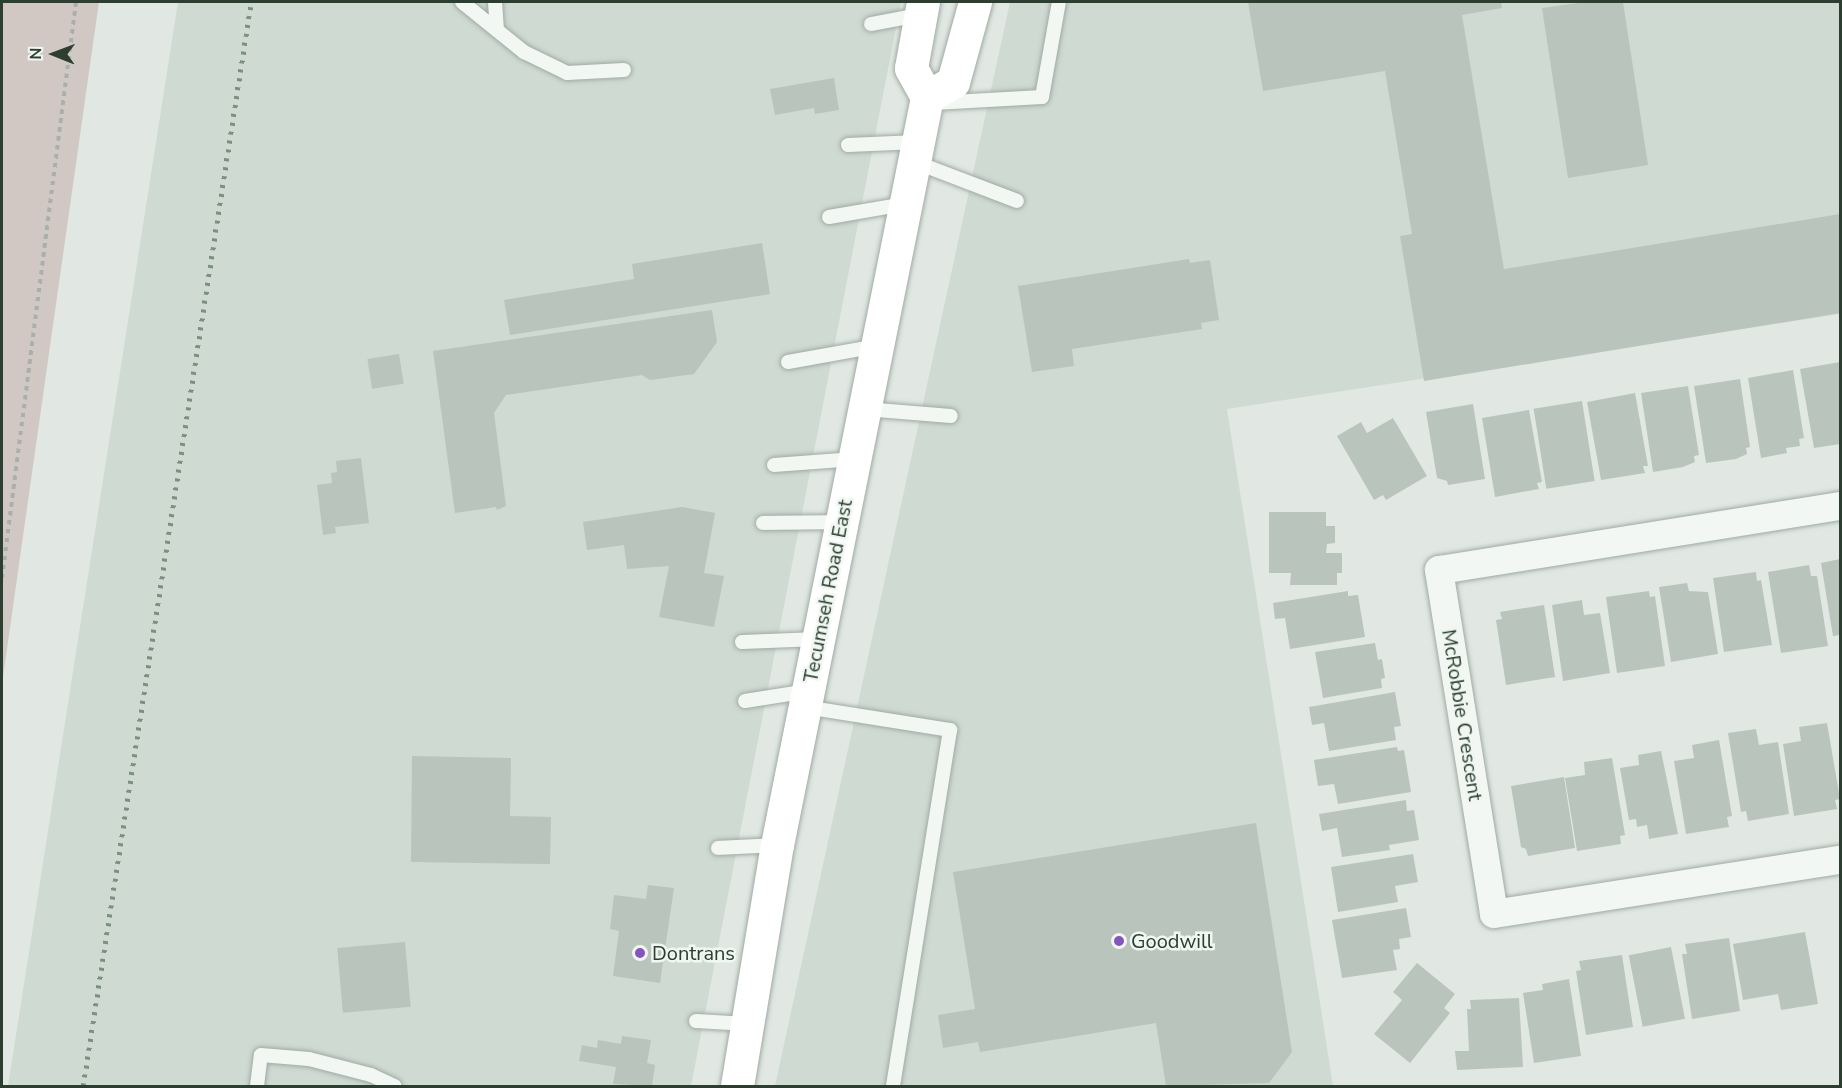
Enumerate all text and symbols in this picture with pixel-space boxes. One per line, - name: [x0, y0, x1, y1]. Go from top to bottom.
- north arrow: [24, 24, 84, 84]
- text: N: [25, 48, 47, 60]
- street label: Tecumseh Road East: [798, 498, 858, 684]
- street label: McRobbie Crescent: [1437, 628, 1487, 802]
- place label: Goodwill: [1131, 929, 1213, 953]
- marker: Goodwill: [1112, 934, 1126, 948]
- place label: Dontrans: [652, 941, 735, 965]
- marker: Dontrans: [633, 946, 647, 960]

